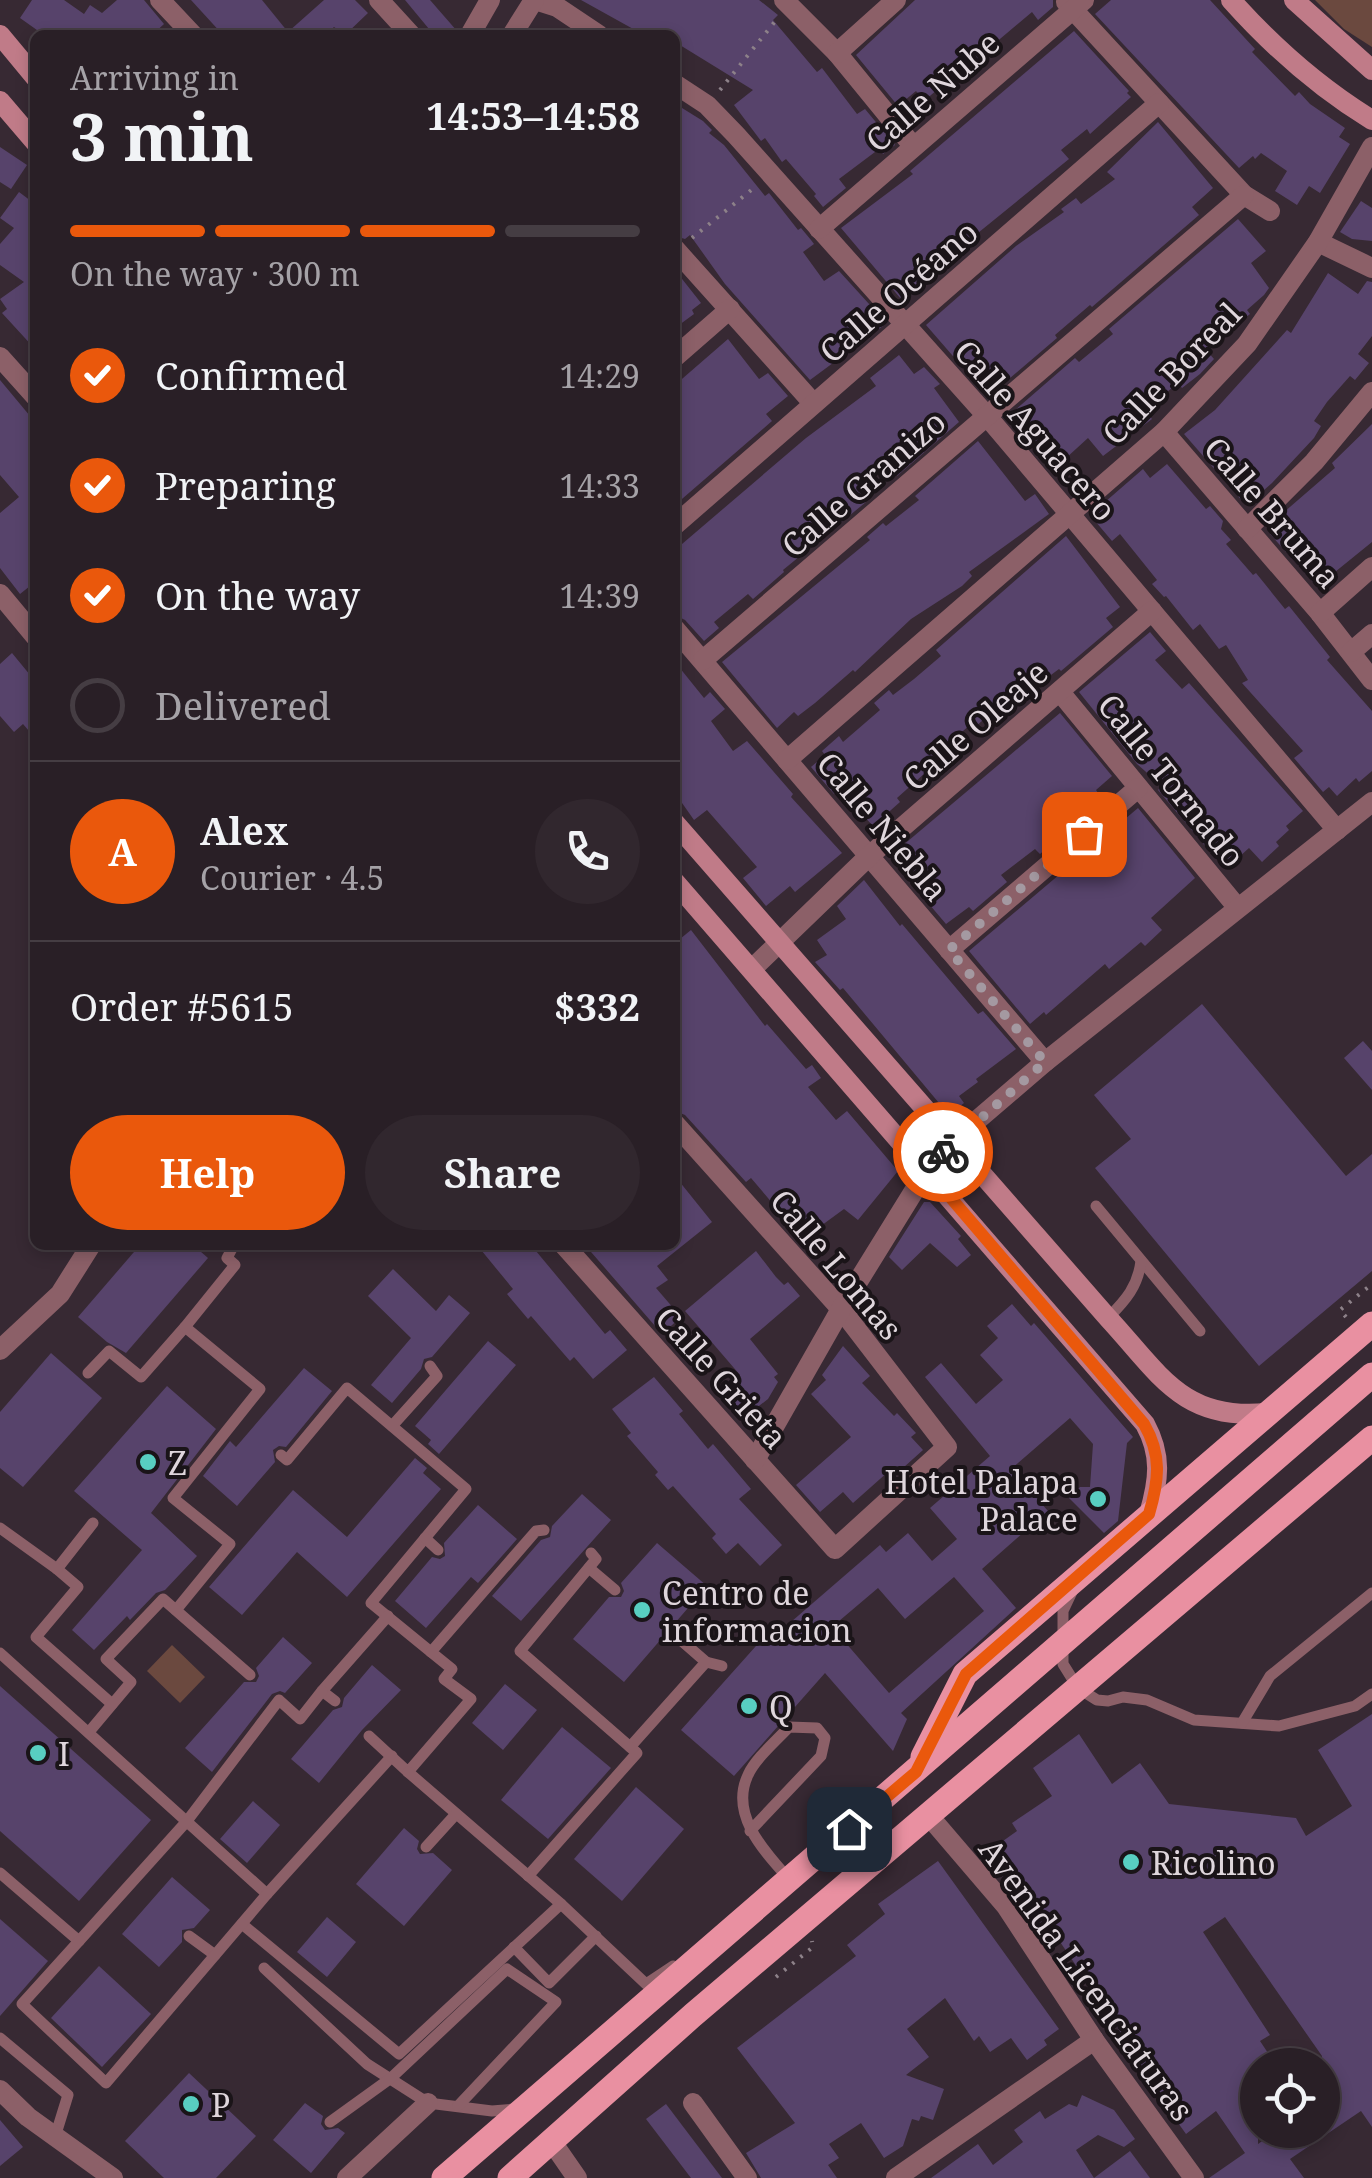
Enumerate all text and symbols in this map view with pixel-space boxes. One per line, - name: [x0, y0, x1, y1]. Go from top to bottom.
- street label: Calle Nube: [856, 21, 1008, 161]
- text: Arriving in: [70, 56, 239, 99]
- text: 14:53–14:58: [426, 89, 640, 141]
- text: 3 min: [70, 92, 254, 180]
- street label: Calle Océano: [810, 210, 986, 372]
- text: On the way · 300 m: [70, 252, 360, 295]
- street label: Calle Boreal: [1092, 292, 1250, 454]
- street label: Calle Aguacero: [945, 330, 1127, 530]
- icon: check: [70, 348, 125, 403]
- text: Confirmed: [155, 349, 347, 401]
- text: 14:29: [559, 354, 640, 397]
- street label: Calle Granizo: [772, 400, 954, 566]
- street label: Calle Bruma: [1195, 427, 1351, 597]
- icon: check: [70, 458, 125, 513]
- text: Preparing: [155, 459, 336, 511]
- text: 14:33: [559, 464, 640, 507]
- icon: check: [70, 568, 125, 623]
- text: On the way: [155, 569, 360, 621]
- text: 14:39: [559, 574, 640, 617]
- street label: Calle Oleaje: [894, 650, 1056, 800]
- text: Delivered: [155, 679, 331, 731]
- street label: Calle Tornado: [1089, 684, 1255, 876]
- street label: Calle Niebla: [808, 742, 958, 910]
- pin: [1042, 792, 1127, 877]
- button: phone: [535, 799, 640, 904]
- text: Alex: [200, 804, 288, 856]
- icon: bag: [1057, 807, 1112, 862]
- text: A: [108, 825, 137, 877]
- text: Courier · 4.5: [200, 856, 384, 899]
- text: Order #5615: [70, 980, 294, 1032]
- text: $332: [554, 980, 640, 1032]
- courier: [893, 1102, 993, 1202]
- button: Help: [70, 1115, 345, 1230]
- button: Share: [365, 1115, 640, 1230]
- icon: bike: [916, 1125, 971, 1180]
- street label: Calle Lomas: [761, 1180, 913, 1348]
- street label: Calle Grieta: [647, 1297, 797, 1457]
- place label: Z: [168, 1441, 187, 1484]
- marker: Z: [137, 1451, 159, 1473]
- place label: Hotel Palapa Palace: [885, 1460, 1078, 1540]
- marker: Hotel Palapa Palace: [1087, 1488, 1109, 1510]
- place label: Centro de informacion: [662, 1571, 852, 1651]
- marker: Centro de informacion: [631, 1599, 653, 1621]
- place label: Q: [769, 1685, 793, 1728]
- marker: Q: [738, 1695, 760, 1717]
- place label: I: [58, 1732, 70, 1775]
- marker: I: [27, 1742, 49, 1764]
- pin: [807, 1787, 892, 1872]
- icon: home: [822, 1802, 877, 1857]
- street label: Avenida Licenciaturas: [970, 1829, 1204, 2129]
- place label: Ricolino: [1151, 1841, 1276, 1884]
- marker: Ricolino: [1120, 1851, 1142, 1873]
- map controls: [1240, 2048, 1340, 2148]
- button: locate: [1240, 2048, 1340, 2148]
- place label: P: [211, 2083, 230, 2126]
- marker: P: [180, 2093, 202, 2115]

